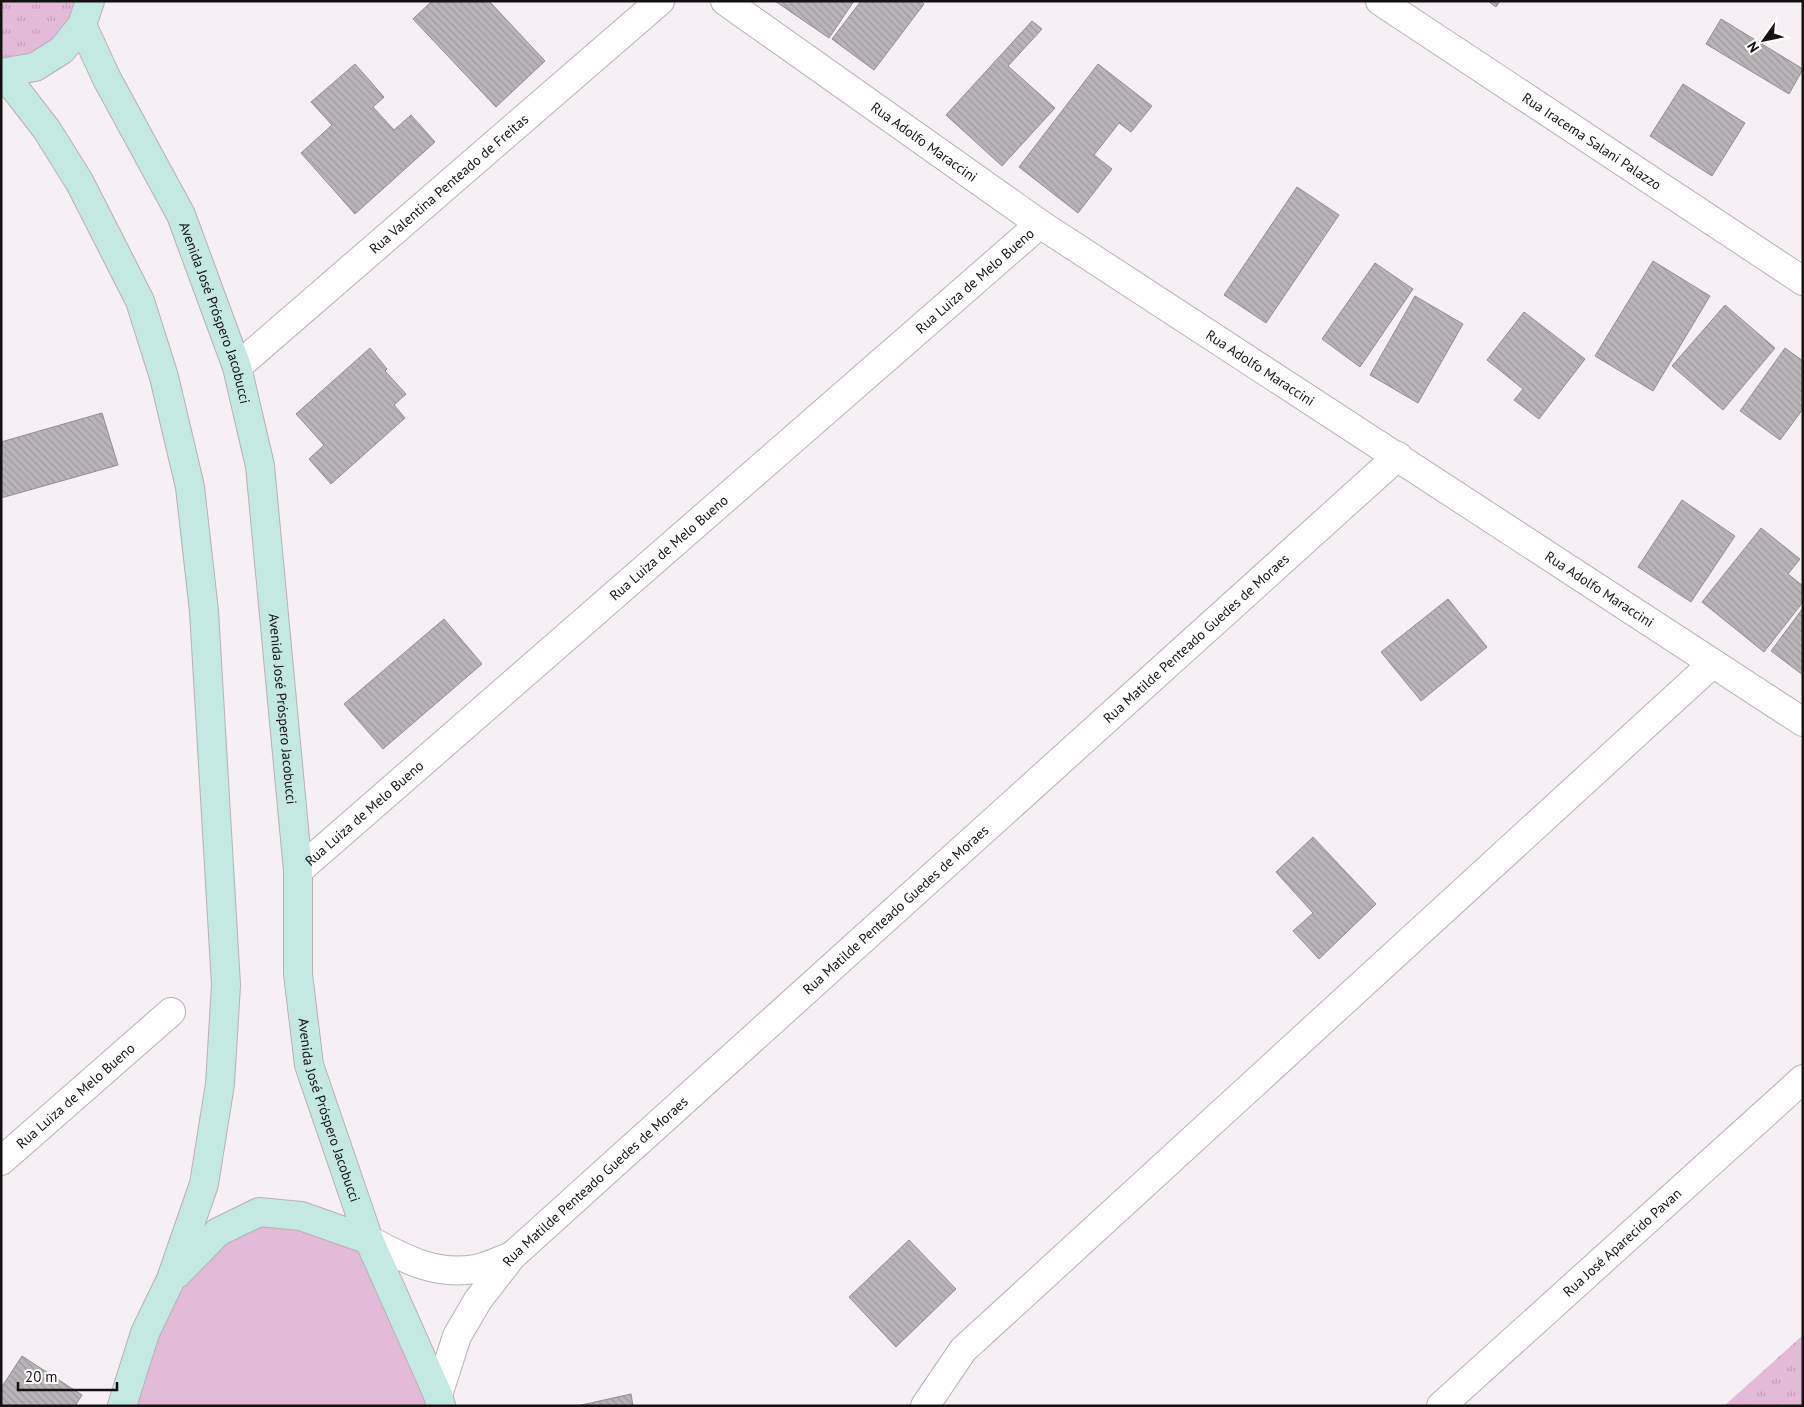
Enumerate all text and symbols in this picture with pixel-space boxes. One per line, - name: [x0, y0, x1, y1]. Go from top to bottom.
- north arrow: [1739, 15, 1789, 65]
- text: N: [1743, 38, 1763, 56]
- street label: Rua Iracema Salani Palazzo: [1519, 89, 1665, 194]
- street label: Rua Adolfo Maraccini: [867, 98, 981, 186]
- street label: Rua Valentina Penteado de Freitas: [365, 110, 532, 258]
- street label: Avenida José Próspero Jacobucci: [175, 219, 254, 406]
- street label: Rua Luiza de Melo Bueno: [912, 224, 1038, 337]
- street label: Rua Adolfo Maraccini: [1203, 326, 1318, 410]
- street label: Rua Luiza de Melo Bueno: [606, 491, 732, 604]
- street label: Rua Adolfo Maraccini: [1542, 547, 1657, 631]
- street label: Rua Matilde Penteado Guedes de Moraes: [1099, 550, 1293, 727]
- street label: Avenida José Próspero Jacobucci: [265, 613, 301, 805]
- street label: Rua Luiza de Melo Bueno: [301, 757, 427, 870]
- street label: Rua Matilde Penteado Guedes de Moraes: [799, 821, 992, 998]
- street label: Avenida José Próspero Jacobucci: [294, 1017, 364, 1204]
- street label: Rua Luiza de Melo Bueno: [12, 1039, 138, 1153]
- street label: Rua Matilde Penteado Guedes de Moraes: [498, 1092, 692, 1270]
- street label: Rua José Aparecido Pavan: [1559, 1184, 1685, 1301]
- scale bar: [18, 1360, 116, 1392]
- text: 20 m: [25, 1367, 58, 1386]

